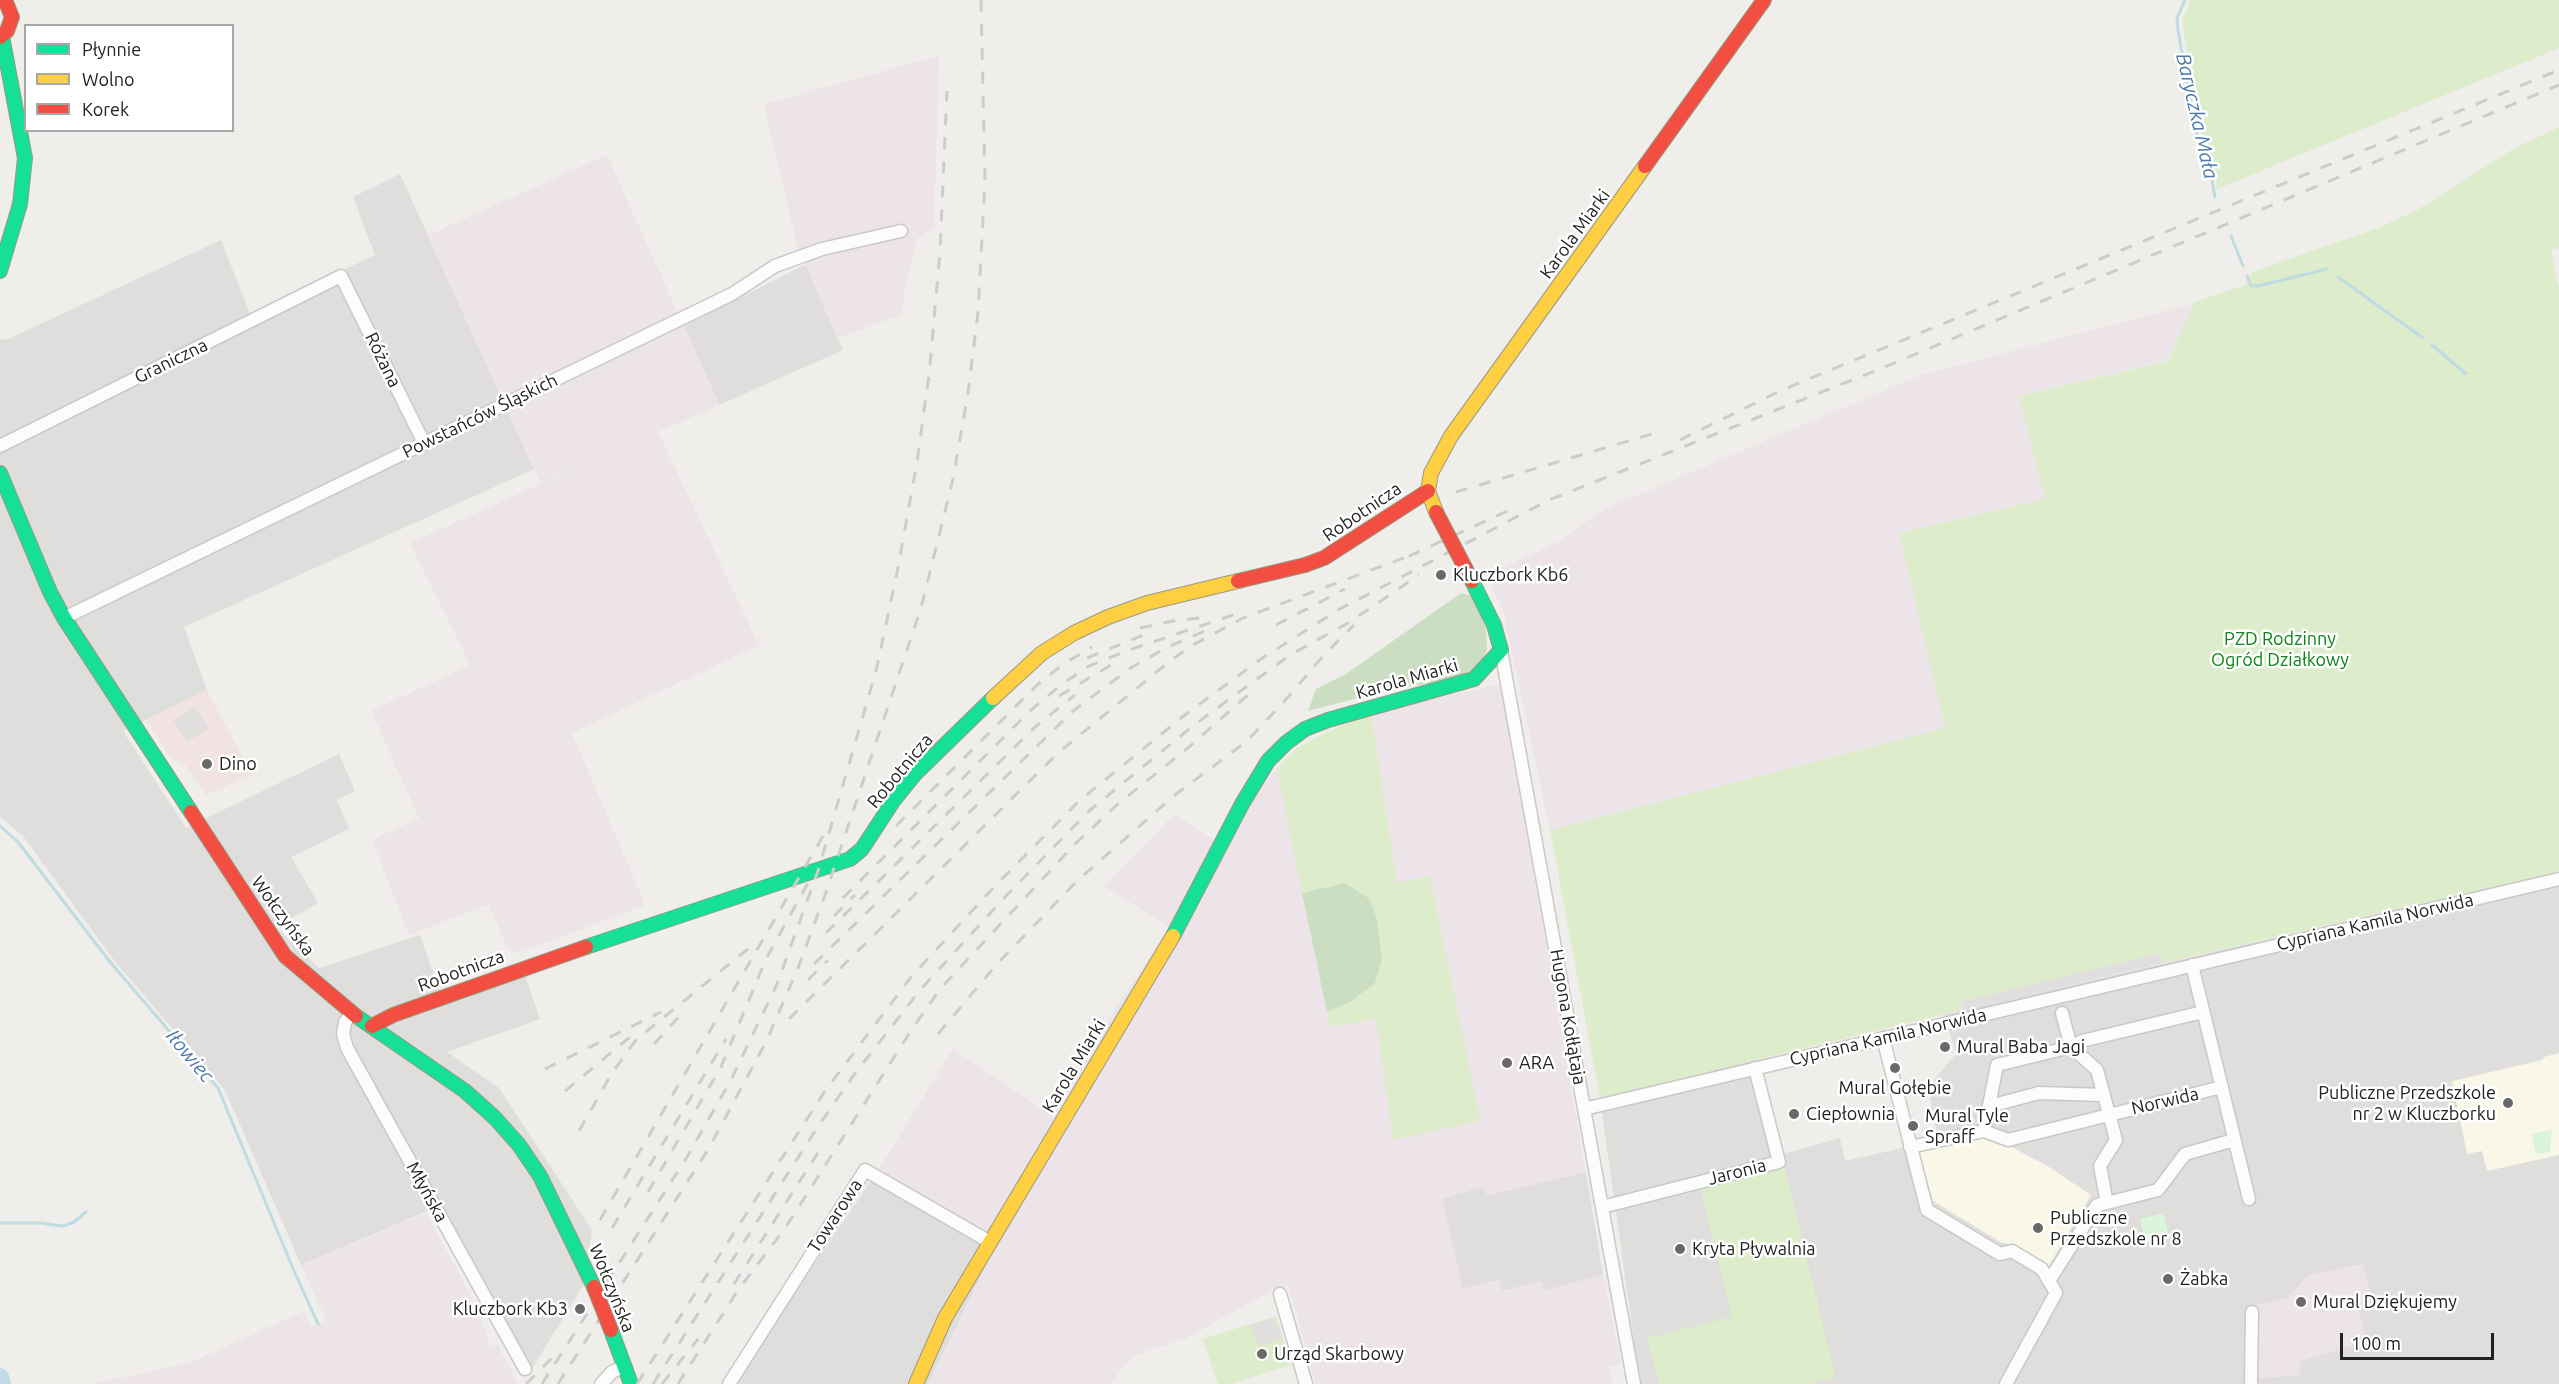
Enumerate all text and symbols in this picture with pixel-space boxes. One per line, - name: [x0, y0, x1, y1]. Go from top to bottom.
- legend: [24, 24, 234, 132]
- text: Płynnie: [82, 39, 141, 59]
- water label: Baryczka Mała: [2171, 51, 2223, 181]
- text: Wolno: [82, 69, 134, 89]
- text: Korek: [82, 99, 129, 119]
- street label: Karola Miarki: [1535, 185, 1615, 283]
- street label: Różana: [360, 329, 406, 391]
- street label: Graniczna: [131, 334, 211, 388]
- street label: Powstańców Śląskich: [399, 369, 561, 463]
- street label: Robotnicza: [1319, 478, 1405, 546]
- place label: Kluczbork Kb6: [1453, 564, 1568, 586]
- marker: Kluczbork Kb6: [1434, 568, 1448, 582]
- park label: PZD Rodzinny Ogród Działkowy: [2211, 628, 2349, 670]
- street label: Karola Miarki: [1353, 654, 1461, 704]
- street label: Robotnicza: [863, 729, 937, 813]
- place label: Dino: [219, 753, 257, 775]
- marker: Dino: [200, 757, 214, 771]
- street label: Wołczyńska: [247, 872, 319, 960]
- street label: Cypriana Kamila Norwida: [2275, 889, 2475, 955]
- street label: Robotnicza: [415, 945, 507, 997]
- street label: Hugona Kołłątaja: [1545, 947, 1591, 1087]
- street label: Cypriana Kamila Norwida: [1788, 1004, 1988, 1070]
- street label: Karola Miarki: [1038, 1015, 1110, 1117]
- water label: Iłowiec: [161, 1025, 219, 1087]
- place label: Mural Baba Jagi: [1957, 1036, 2085, 1058]
- marker: Mural Baba Jagi: [1938, 1040, 1952, 1054]
- place label: ARA: [1519, 1052, 1554, 1074]
- marker: ARA: [1500, 1056, 1514, 1070]
- marker: Mural Gołębie: [1888, 1061, 1902, 1075]
- place label: Mural Gołębie: [1839, 1077, 1951, 1099]
- place label: Publiczne Przedszkole nr 2 w Kluczborku: [2318, 1082, 2496, 1124]
- street label: Norwida: [2129, 1083, 2201, 1119]
- marker: Publiczne Przedszkole nr 2 w Kluczborku: [2501, 1096, 2515, 1110]
- place label: Ciepłownia: [1806, 1103, 1895, 1125]
- place label: Mural Tyle Spraff: [1925, 1105, 2009, 1148]
- marker: Ciepłownia: [1787, 1107, 1801, 1121]
- marker: Mural Tyle Spraff: [1906, 1119, 1920, 1133]
- street label: Jaronia: [1706, 1154, 1768, 1190]
- street label: Młyńska: [402, 1158, 452, 1226]
- street label: Towarowa: [803, 1175, 867, 1257]
- place label: Publiczne Przedszkole nr 8: [2050, 1207, 2182, 1250]
- marker: Publiczne Przedszkole nr 8: [2031, 1221, 2045, 1235]
- place label: Kryta Pływalnia: [1692, 1238, 1816, 1260]
- street label: Wołczyńska: [584, 1241, 640, 1335]
- marker: Kryta Pływalnia: [1673, 1242, 1687, 1256]
- place label: Żabka: [2180, 1268, 2228, 1290]
- marker: Żabka: [2161, 1272, 2175, 1286]
- place label: Mural Dziękujemy: [2313, 1291, 2457, 1313]
- marker: Mural Dziękujemy: [2294, 1295, 2308, 1309]
- place label: Kluczbork Kb3: [453, 1298, 568, 1320]
- marker: Kluczbork Kb3: [573, 1302, 587, 1316]
- scale bar: [2343, 1321, 2498, 1359]
- text: 100 m: [2351, 1333, 2401, 1353]
- place label: Urząd Skarbowy: [1274, 1343, 1404, 1365]
- marker: Urząd Skarbowy: [1255, 1347, 1269, 1361]

